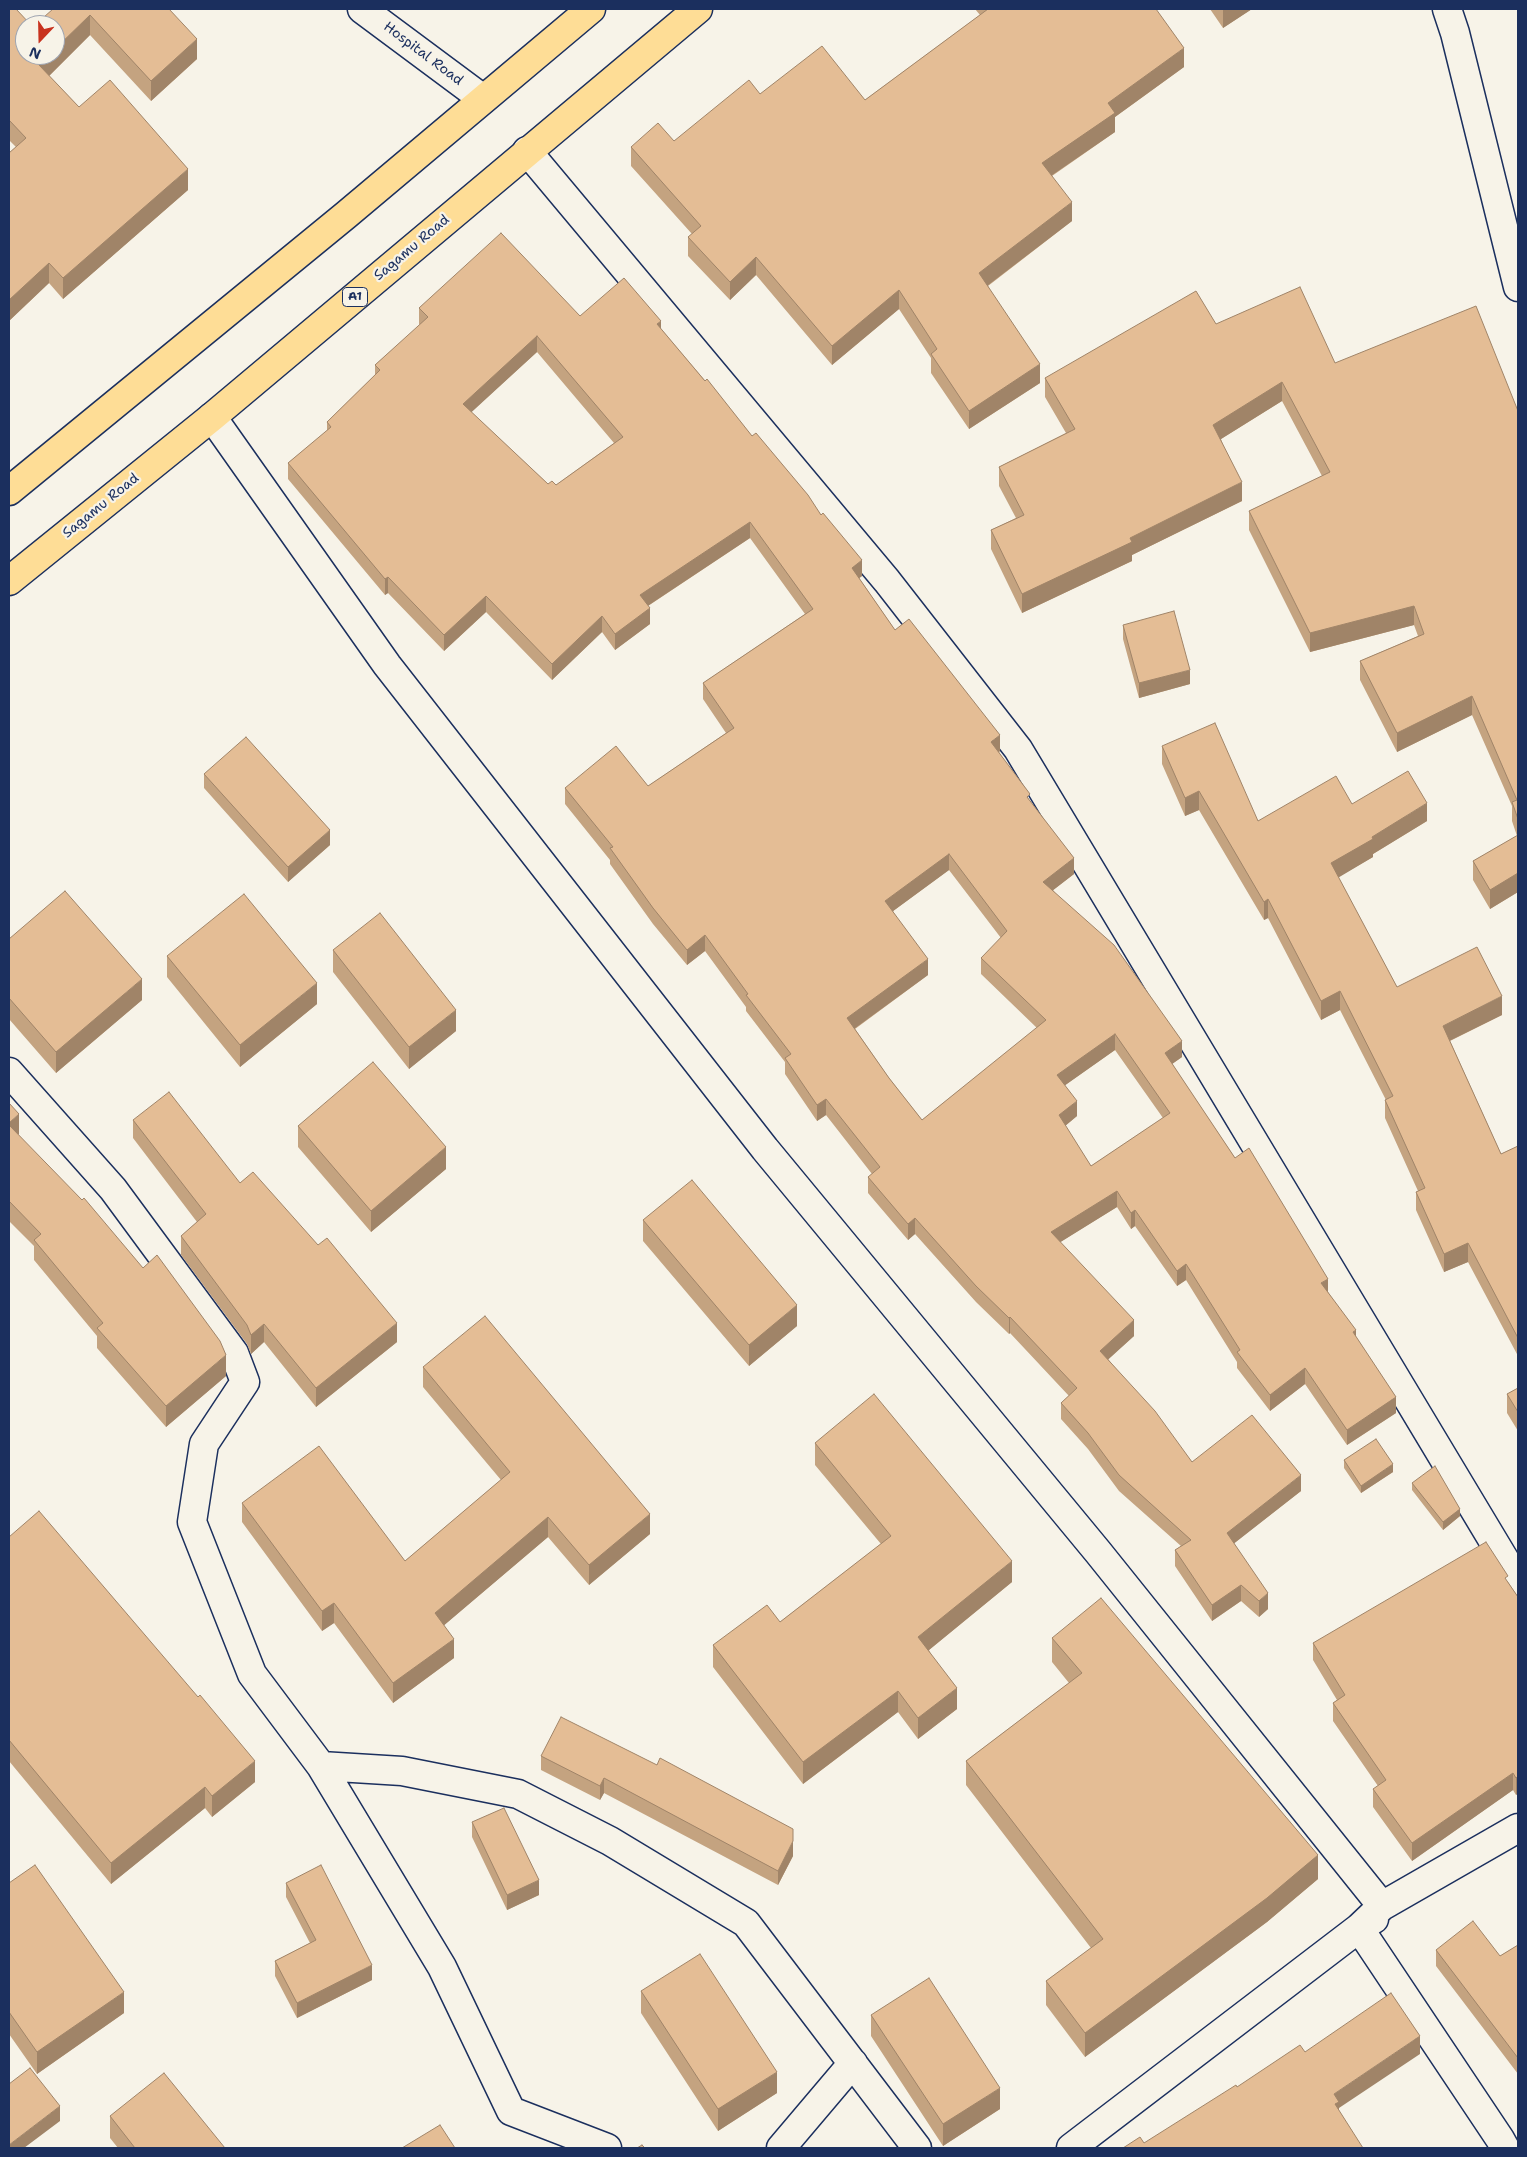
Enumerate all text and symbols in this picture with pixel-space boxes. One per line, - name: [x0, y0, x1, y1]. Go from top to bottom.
- north arrow: [15, 15, 65, 65]
- street label: Hospital Road: [380, 19, 466, 89]
- text: N: [27, 43, 43, 63]
- street label: Sagamu Road: [371, 212, 453, 284]
- road number: A1: [342, 288, 368, 306]
- street label: Sagamu Road: [59, 470, 143, 542]

